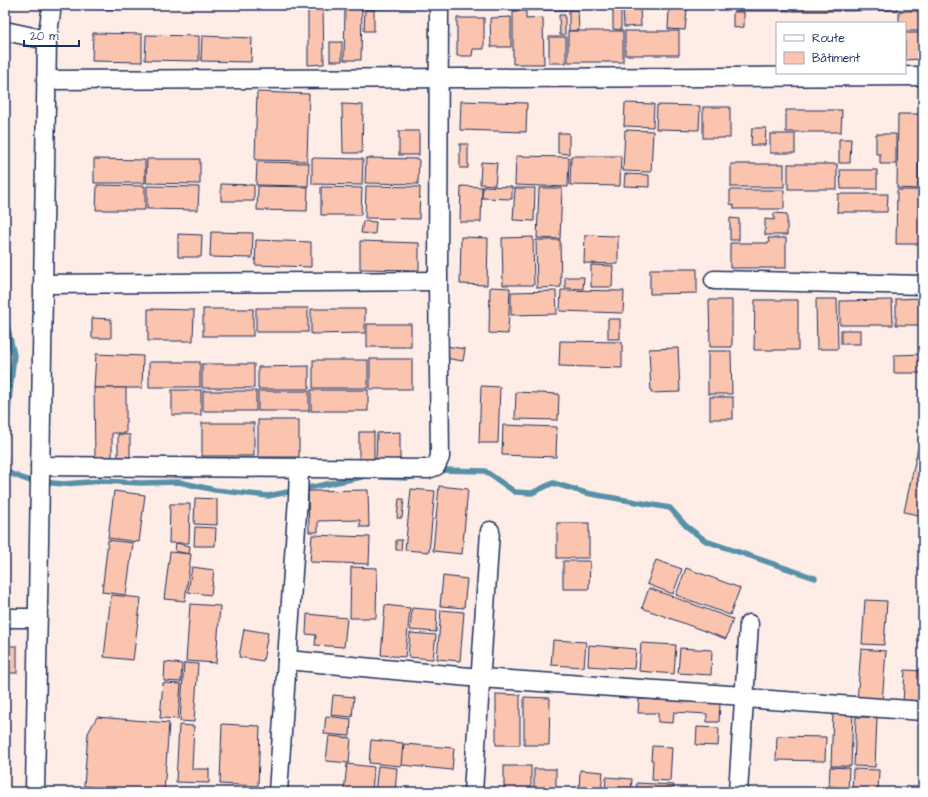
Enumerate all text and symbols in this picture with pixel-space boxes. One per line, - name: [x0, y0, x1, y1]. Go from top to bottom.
- scale bar: [24, 22, 79, 48]
- legend: [776, 22, 906, 74]
- text: 20 m: [30, 28, 59, 45]
- text: Route: [812, 30, 845, 47]
- text: Bâtiment: [812, 50, 860, 67]

